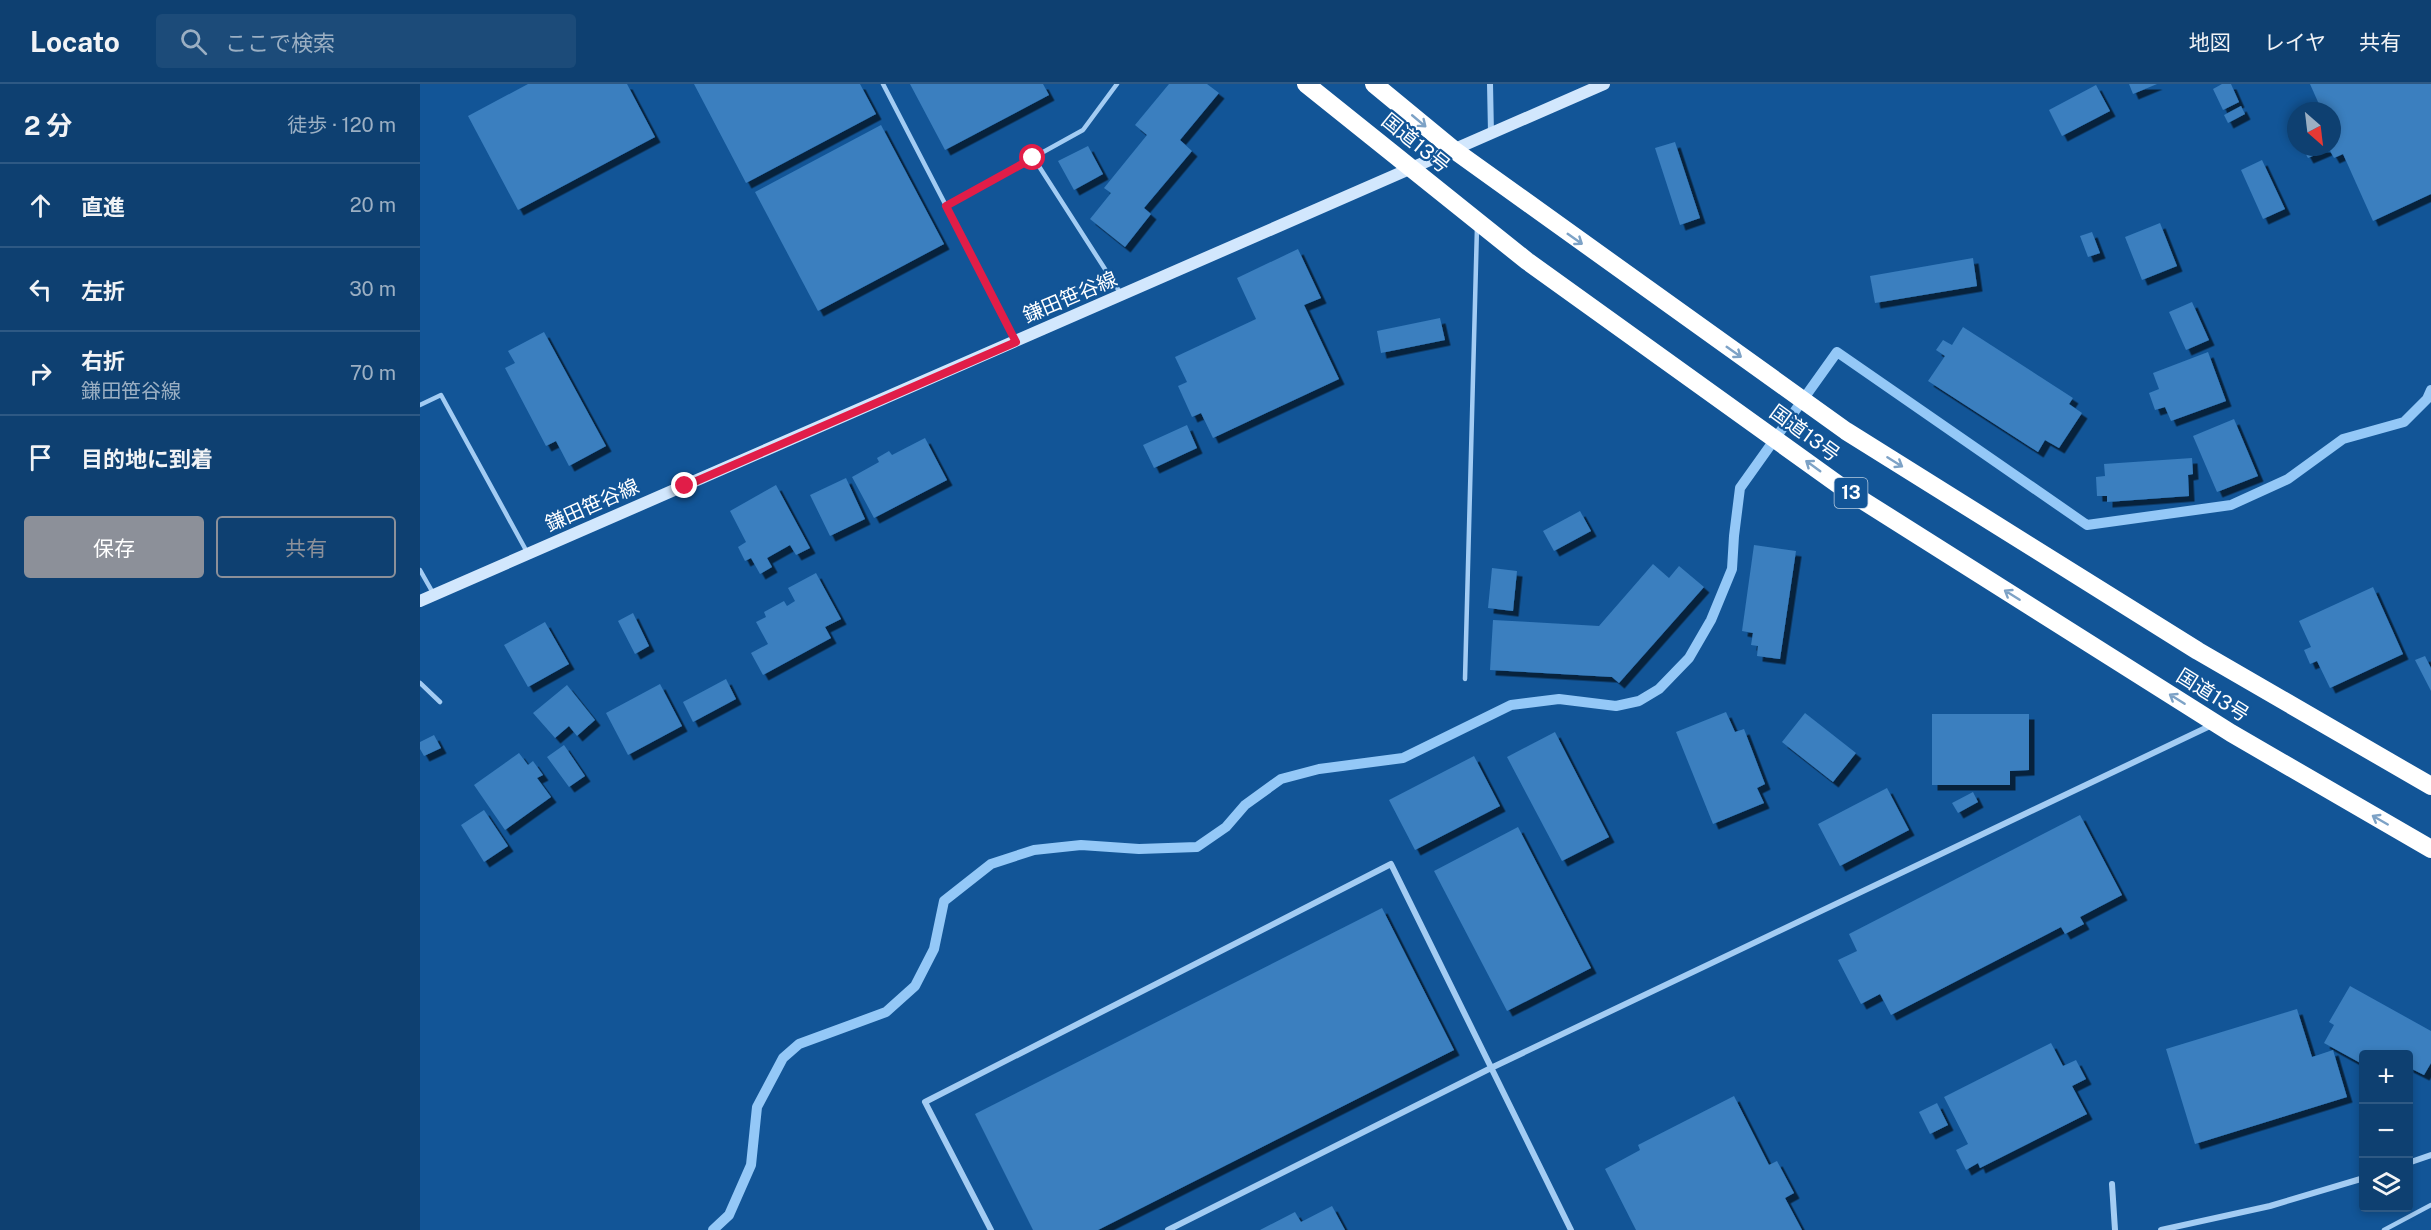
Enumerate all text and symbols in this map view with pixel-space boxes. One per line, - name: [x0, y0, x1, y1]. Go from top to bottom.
- search box: [156, 14, 576, 68]
- text: Locato: [30, 25, 120, 58]
- icon: search: [177, 25, 210, 58]
- text: ここで検索: [225, 30, 335, 56]
- text: 地図: [2189, 30, 2231, 55]
- text: レイヤ: [2264, 30, 2326, 55]
- text: 共有: [2359, 30, 2401, 55]
- north arrow: [2287, 102, 2341, 156]
- street label: 国道13号: [1377, 108, 1455, 178]
- text: 2 分: [24, 110, 72, 141]
- text: 徒歩 · 120 m: [287, 113, 396, 137]
- one-way arrow: [1411, 115, 1427, 128]
- route start: [1019, 144, 1045, 170]
- icon: ahead: [24, 189, 57, 222]
- text: 20 m: [350, 193, 396, 217]
- text: 直進: [81, 194, 125, 220]
- one-way arrow: [1567, 233, 1583, 245]
- street label: 鎌田笹谷線: [1019, 266, 1121, 328]
- icon: left: [24, 273, 57, 306]
- text: 30 m: [349, 277, 396, 301]
- text: 左折: [81, 278, 125, 304]
- one-way arrow: [1726, 346, 1742, 358]
- text: 右折: [81, 348, 125, 374]
- icon: right: [24, 357, 57, 390]
- text: 70 m: [350, 361, 396, 385]
- text: 鎌田笹谷線: [81, 379, 181, 403]
- street label: 国道13号: [1765, 400, 1845, 466]
- icon: arrive: [24, 441, 57, 474]
- text: 目的地に到着: [81, 446, 213, 472]
- one-way arrow: [1886, 456, 1903, 468]
- one-way arrow: [1805, 460, 1821, 472]
- route end: [671, 472, 697, 498]
- street label: 鎌田笹谷線: [541, 474, 643, 536]
- road number: 13: [1834, 478, 1868, 508]
- button: 保存: [24, 516, 204, 578]
- button: 共有: [216, 516, 396, 578]
- one-way arrow: [2004, 588, 2021, 600]
- street label: 国道13号: [2172, 663, 2254, 727]
- one-way arrow: [2169, 693, 2186, 705]
- one-way arrow: [2372, 814, 2390, 825]
- map controls: [2359, 1050, 2413, 1212]
- button: +: [2359, 1050, 2413, 1104]
- button: −: [2359, 1104, 2413, 1158]
- button: layers: [2359, 1158, 2413, 1212]

